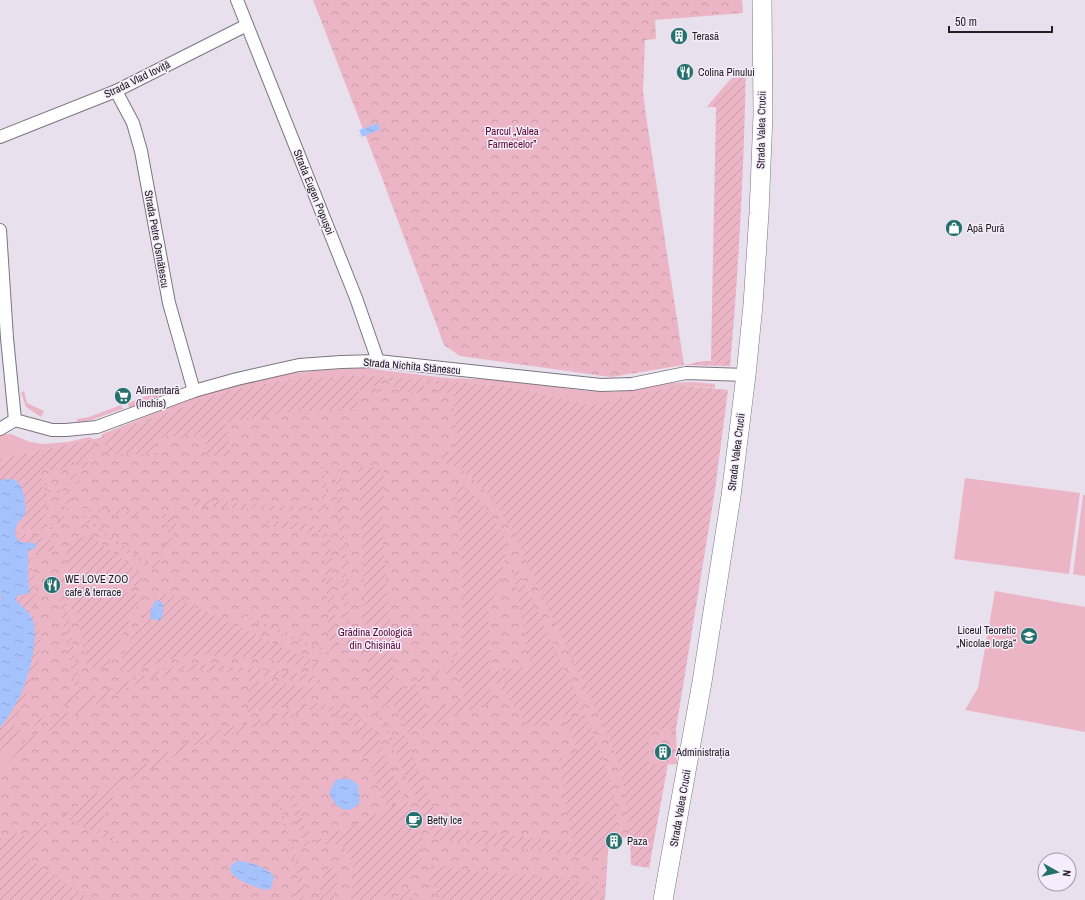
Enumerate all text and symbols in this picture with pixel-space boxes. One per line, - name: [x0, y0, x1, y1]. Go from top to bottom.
- scale bar: [949, 8, 1052, 34]
- text: 50 m: [955, 14, 977, 30]
- building icon: Terasă: [669, 26, 689, 46]
- place label: Terasă: [692, 29, 719, 43]
- street label: Strada Vlad Ioviță: [102, 57, 172, 101]
- restaurant icon: Colina Pinului: [675, 62, 695, 82]
- place label: Colina Pinului: [698, 65, 755, 79]
- street label: Strada Valea Crucii: [753, 91, 769, 169]
- park label: Parcul „Valea Farmecelor”: [485, 124, 539, 151]
- street label: Strada Eugen Popușoi: [291, 147, 337, 237]
- street label: Strada Petre Osmătescu: [142, 189, 172, 289]
- shop icon: Apă Pură: [944, 218, 964, 238]
- place label: Apă Pură: [966, 221, 1005, 235]
- street label: Strada Nichita Stănescu: [363, 355, 461, 377]
- place label: Alimentară (închis): [135, 383, 180, 410]
- supermarket icon: Alimentară (închis): [113, 386, 133, 406]
- street label: Strada Valea Crucii: [724, 412, 748, 492]
- place label: WE LOVE ZOO cafe & terrace: [65, 572, 128, 599]
- restaurant icon: WE LOVE ZOO cafe & terrace: [42, 575, 62, 595]
- place label: Liceul Teoretic „Nicolae Iorga“: [956, 623, 1016, 650]
- park label: Grădina Zoologică din Chișinău: [338, 625, 412, 652]
- school or university icon: Liceul Teoretic „Nicolae Iorga“: [1019, 626, 1039, 646]
- building icon: Administrația: [653, 742, 673, 762]
- place label: Administrația: [675, 745, 730, 759]
- street label: Strada Valea Crucii: [666, 768, 694, 848]
- cafe icon: Betty Ice: [404, 810, 424, 830]
- place label: Betty Ice: [427, 813, 462, 827]
- building icon: Paza: [604, 831, 624, 851]
- place label: Paza: [627, 834, 648, 848]
- north arrow: [1037, 852, 1077, 892]
- text: N: [1060, 869, 1074, 878]

